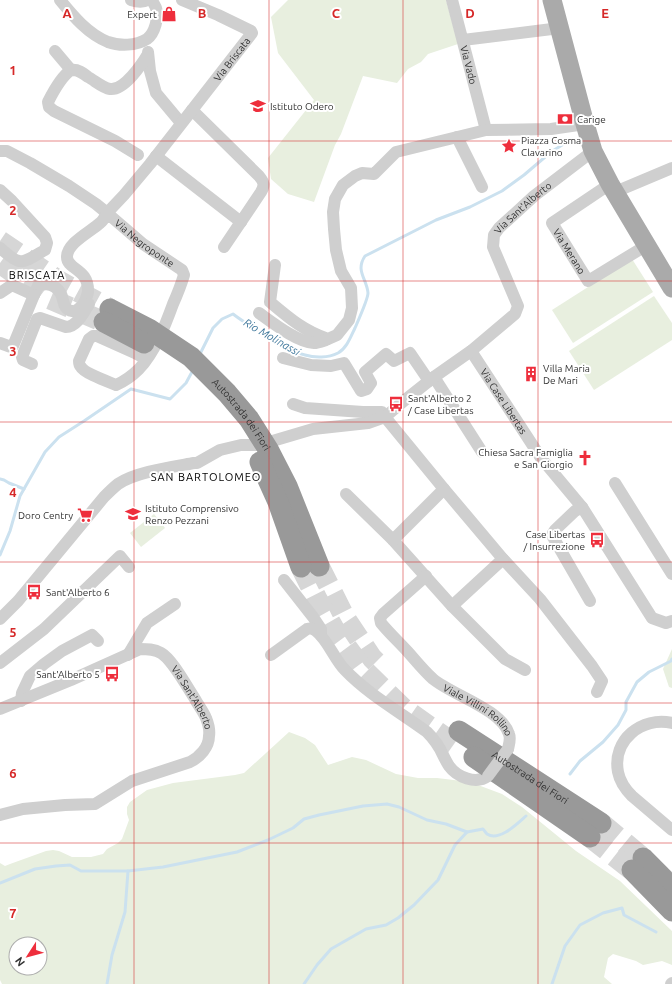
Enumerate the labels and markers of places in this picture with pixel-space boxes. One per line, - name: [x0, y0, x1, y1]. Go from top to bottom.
- shop icon: Expert: [160, 5, 178, 23]
- place label: Expert: [127, 9, 157, 20]
- school or university icon: Istituto Odero: [249, 97, 267, 115]
- place label: Istituto Odero: [270, 101, 334, 112]
- bank icon: Carige: [556, 110, 574, 128]
- place label: Carige: [577, 114, 606, 125]
- place label: Piazza Cosma Clavarino: [521, 135, 581, 158]
- place icon: Piazza Cosma Clavarino: [500, 137, 518, 155]
- place label: Villa Maria De Mari: [543, 363, 590, 386]
- building icon: Villa Maria De Mari: [522, 365, 540, 383]
- place label: Sant'Alberto 2 / Case Libertas: [407, 393, 473, 416]
- bus stop icon: Sant'Alberto 2 / Case Libertas: [387, 395, 405, 413]
- place label: Chiesa Sacra Famiglia e San Giorgio: [478, 447, 573, 470]
- church icon: Chiesa Sacra Famiglia e San Giorgio: [576, 449, 594, 467]
- place label: Istituto Comprensivo Renzo Pezzani: [145, 503, 239, 526]
- school or university icon: Istituto Comprensivo Renzo Pezzani: [124, 505, 142, 523]
- supermarket icon: Doro Centry: [76, 506, 94, 524]
- place label: Doro Centry: [18, 510, 73, 521]
- place label: Case Libertas / Insurrezione: [523, 529, 585, 552]
- bus stop icon: Case Libertas / Insurrezione: [588, 531, 606, 549]
- bus stop icon: Sant'Alberto 6: [25, 583, 43, 601]
- place label: Sant'Alberto 6: [46, 587, 110, 598]
- bus stop icon: Sant'Alberto 5: [103, 665, 121, 683]
- place label: Sant'Alberto 5: [36, 669, 100, 680]

